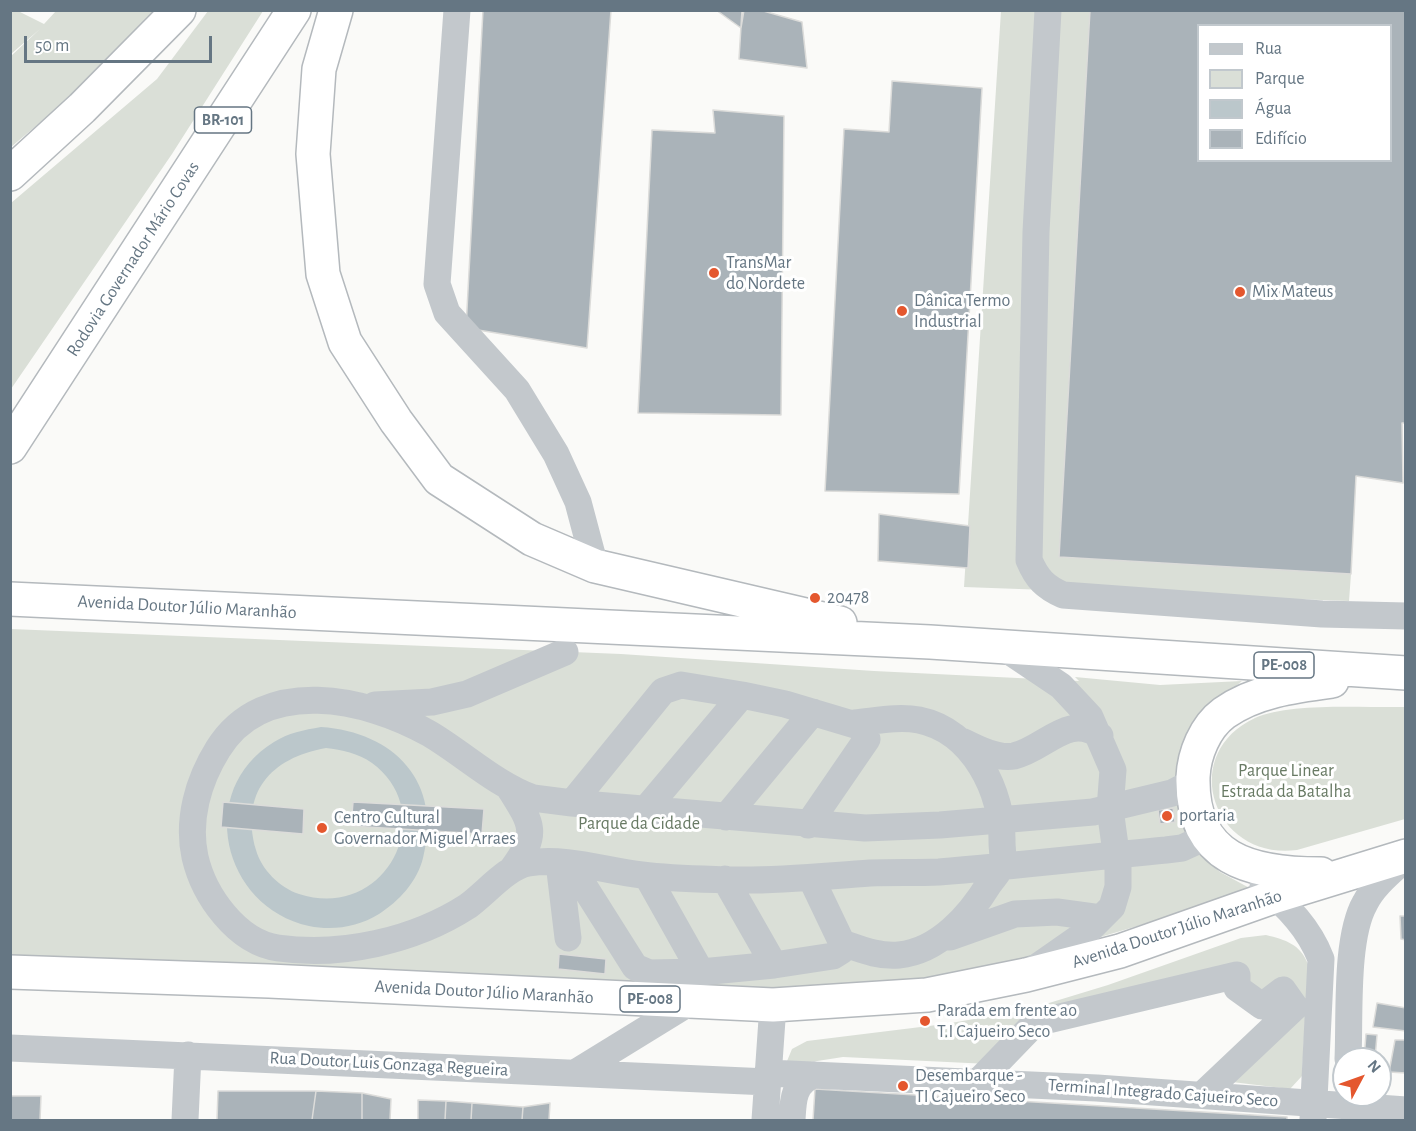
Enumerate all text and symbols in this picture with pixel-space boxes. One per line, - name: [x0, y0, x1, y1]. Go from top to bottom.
- scale bar: [27, 24, 214, 62]
- legend: [1197, 24, 1392, 162]
- text: 50 m: [35, 37, 69, 55]
- text: Rua: [1255, 40, 1282, 58]
- text: Parque: [1255, 70, 1304, 88]
- text: Água: [1255, 100, 1292, 118]
- road number: BR-101: [194, 107, 252, 133]
- text: Edifício: [1255, 130, 1307, 148]
- street label: Rodovia Governador Mário Covas: [62, 157, 204, 361]
- place label: TransMar do Nordete: [726, 252, 805, 294]
- marker: TransMar do Nordete: [707, 266, 721, 280]
- place label: Mix Mateus: [1252, 281, 1333, 303]
- marker: Mix Mateus: [1233, 285, 1247, 299]
- place label: Dânica Termo Industrial: [914, 290, 1010, 332]
- marker: Dânica Termo Industrial: [895, 304, 909, 318]
- place label: 20478: [827, 587, 869, 609]
- street label: Avenida Doutor Júlio Maranhão: [77, 590, 297, 624]
- marker: 20478: [808, 591, 822, 605]
- road number: PE-008: [1254, 652, 1314, 678]
- park label: Parque Linear Estrada da Batalha: [1221, 760, 1351, 802]
- place label: portaria: [1179, 805, 1235, 827]
- place label: Centro Cultural Governador Miguel Arraes: [334, 807, 516, 850]
- marker: portaria: [1160, 809, 1174, 823]
- park label: Parque da Cidade: [578, 813, 700, 835]
- marker: Centro Cultural Governador Miguel Arraes: [315, 821, 329, 835]
- street label: Avenida Doutor Júlio Maranhão: [1069, 885, 1285, 973]
- street label: Avenida Doutor Júlio Maranhão: [374, 975, 594, 1009]
- road number: PE-008: [620, 986, 680, 1012]
- place label: Parada em frente ao T.I Cajueiro Seco: [937, 1000, 1077, 1042]
- marker: Parada em frente ao T.I Cajueiro Seco: [918, 1014, 932, 1028]
- street label: Rua Doutor Luis Gonzaga Regueira: [269, 1047, 509, 1081]
- north arrow: [1332, 1047, 1392, 1107]
- text: N: [1364, 1057, 1384, 1076]
- place label: Desembarque - TI Cajueiro Seco: [915, 1065, 1026, 1108]
- street label: Terminal Integrado Cajueiro Seco: [1047, 1074, 1279, 1112]
- marker: Desembarque - TI Cajueiro Seco: [896, 1079, 910, 1093]

